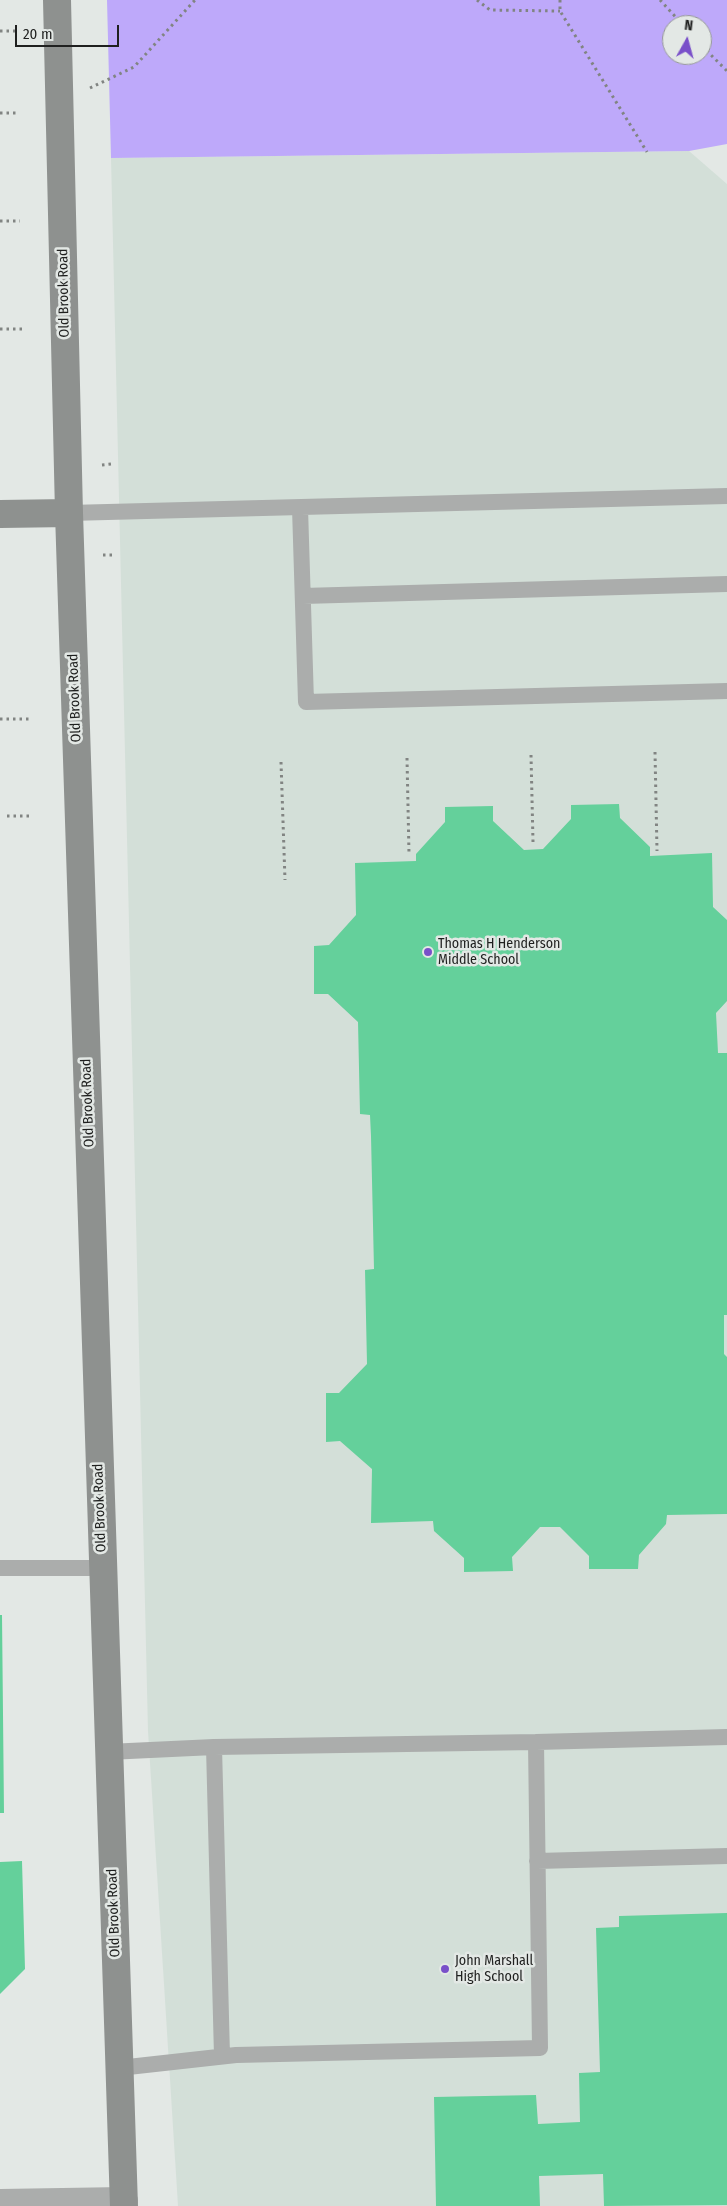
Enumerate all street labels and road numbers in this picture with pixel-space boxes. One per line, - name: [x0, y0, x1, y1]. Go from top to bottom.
- street label: Old Brook Road: [55, 248, 73, 338]
- street label: Old Brook Road: [65, 653, 85, 743]
- street label: Old Brook Road: [78, 1058, 98, 1148]
- street label: Old Brook Road: [90, 1463, 110, 1553]
- street label: Old Brook Road: [104, 1868, 124, 1958]

